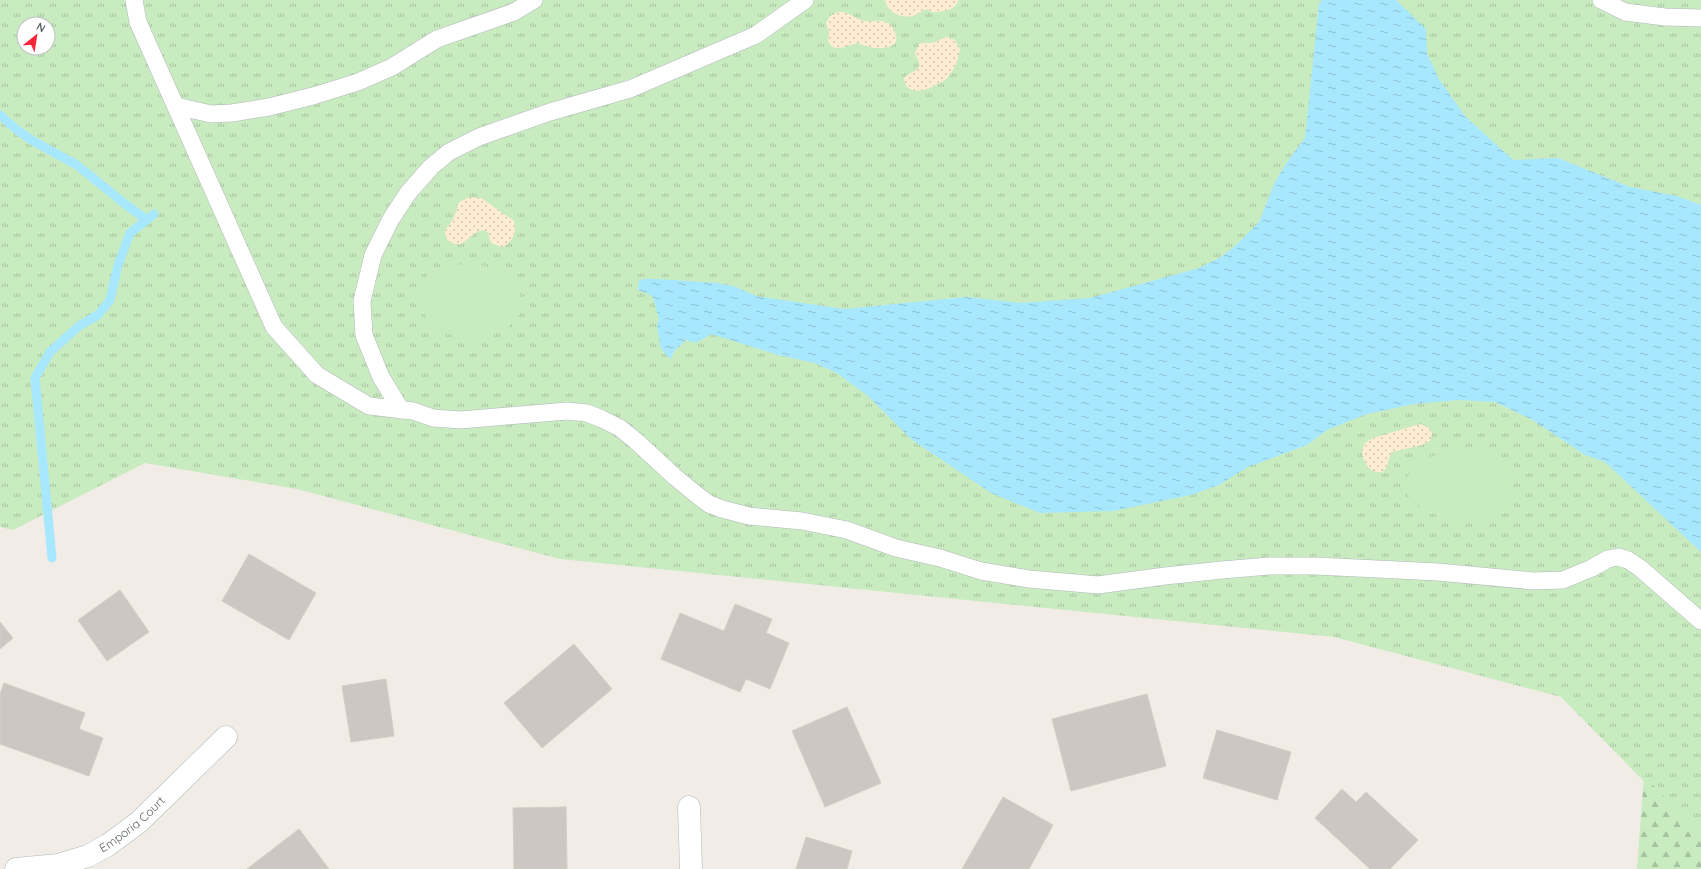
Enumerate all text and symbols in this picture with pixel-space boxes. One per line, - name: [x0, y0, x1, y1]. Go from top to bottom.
- north arrow: [16, 16, 56, 56]
- text: N: [34, 19, 48, 35]
- street label: Emporia Court: [97, 793, 168, 855]

